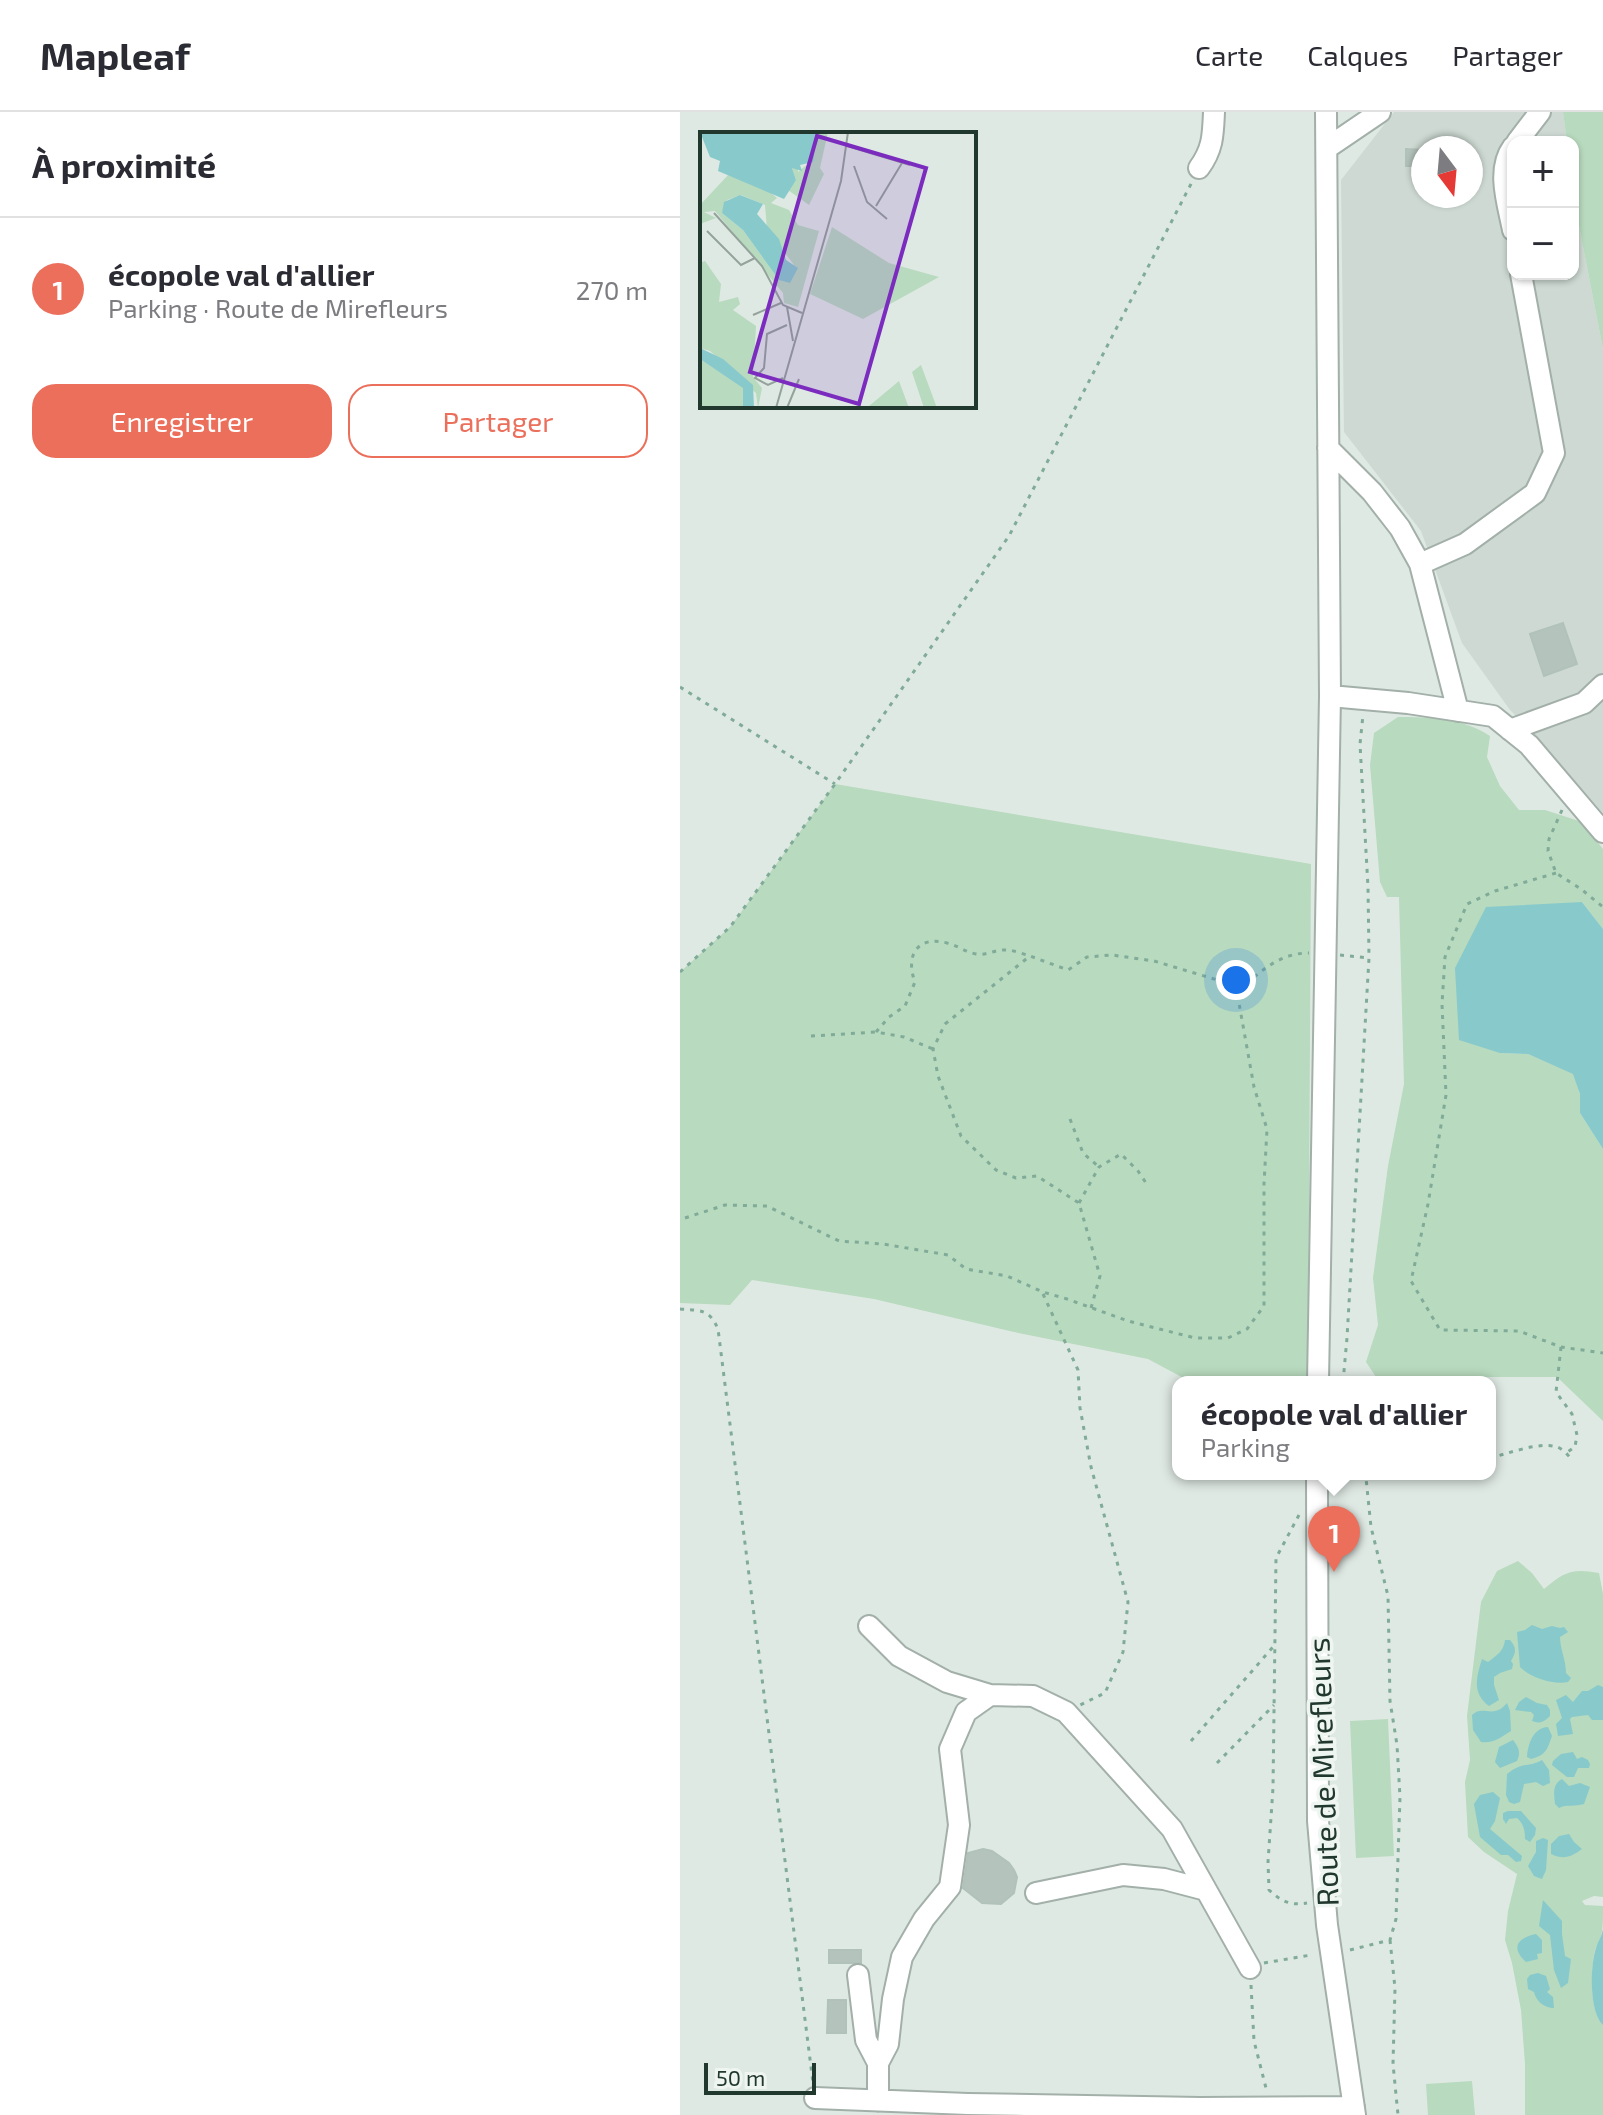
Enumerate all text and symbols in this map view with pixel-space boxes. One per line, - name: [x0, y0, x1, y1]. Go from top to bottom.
- text: Mapleaf: [40, 32, 190, 78]
- text: Carte: [1195, 38, 1263, 72]
- text: Calques: [1307, 38, 1408, 72]
- text: Partager: [1452, 38, 1563, 72]
- inset map: [700, 132, 976, 408]
- north arrow: [1411, 136, 1483, 208]
- map controls: [1507, 136, 1579, 280]
- button: +: [1507, 136, 1579, 208]
- text: À proximité: [32, 144, 216, 185]
- button: −: [1507, 208, 1579, 280]
- text: écopole val d'allier: [108, 256, 375, 292]
- text: 1: [52, 274, 64, 305]
- text: 270 m: [576, 274, 648, 305]
- text: Parking · Route de Mirefleurs: [108, 292, 448, 323]
- button: Enregistrer: [32, 384, 332, 458]
- button: Partager: [348, 384, 648, 458]
- your location: [1216, 960, 1256, 1000]
- popup: [1172, 1376, 1496, 1480]
- text: écopole val d'allier: [1201, 1395, 1467, 1431]
- text: Parking: [1201, 1431, 1290, 1462]
- pin: 1: [1308, 1506, 1360, 1572]
- street label: Route de Mirefleurs: [1299, 1637, 1345, 1907]
- scale bar: [704, 2059, 816, 2095]
- text: 50 m: [716, 2064, 765, 2090]

